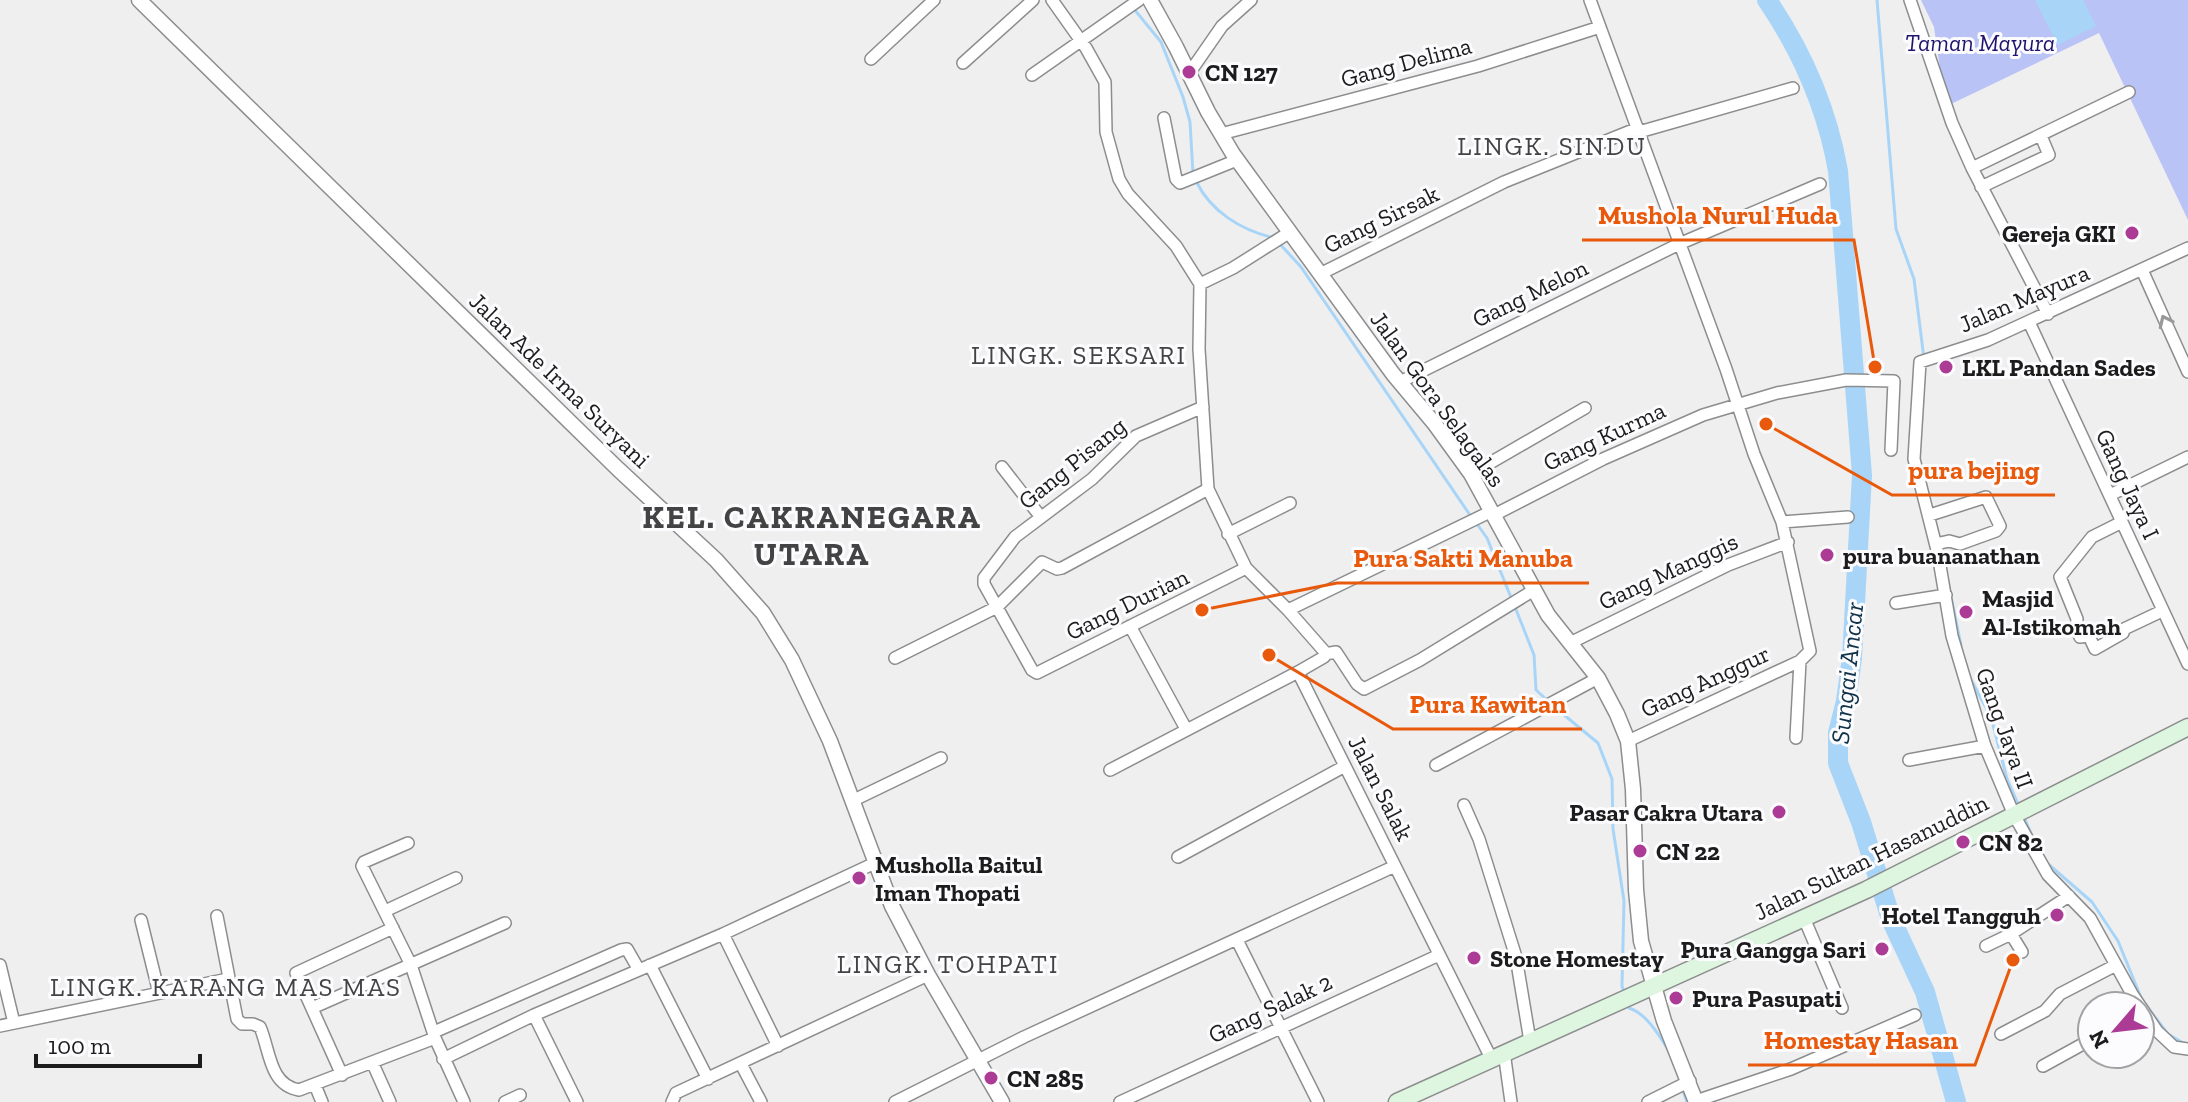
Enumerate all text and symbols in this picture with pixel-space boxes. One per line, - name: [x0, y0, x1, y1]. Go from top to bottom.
- park label: Taman Mayura: [1905, 28, 2055, 57]
- street label: Gang Delima: [1337, 31, 1475, 93]
- place label: CN 127: [1205, 58, 1278, 87]
- marker: CN 127: [1180, 63, 1198, 81]
- district label: LINGK. SINDU: [1457, 130, 1647, 162]
- street label: Gang Sirsak: [1319, 178, 1444, 259]
- callout: Mushola Nurul Huda: [1582, 190, 1854, 240]
- text: Mushola Nurul Huda: [1598, 199, 1838, 231]
- place label: Gereja GKI: [2002, 219, 2116, 248]
- marker: Gereja GKI: [2123, 224, 2141, 242]
- street label: Gang Melon: [1468, 252, 1593, 333]
- street label: Jalan Mayura: [1955, 257, 2094, 338]
- street label: Jalan Ade Irma Suryani: [464, 286, 656, 474]
- street label: Jalan Gora Selagalas: [1364, 305, 1512, 493]
- one-way arrow: [2159, 315, 2175, 330]
- district label: LINGK. SEKSARI: [971, 339, 1187, 371]
- place label: LKL Pandan Sades: [1962, 353, 2156, 382]
- marker: LKL Pandan Sades: [1937, 358, 1955, 376]
- street label: Gang Kurma: [1538, 395, 1670, 477]
- street label: Gang Pisang: [1012, 411, 1132, 515]
- street label: Gang Jaya I: [2090, 424, 2166, 544]
- callout: pura bejing: [1892, 445, 2055, 495]
- text: pura bejing: [1908, 454, 2040, 486]
- district label: KEL. CAKRANEGARA UTARA: [642, 498, 982, 573]
- street label: Gang Manggis: [1594, 526, 1742, 616]
- callout: Pura Sakti Manuba: [1337, 533, 1589, 583]
- place label: pura buananathan: [1843, 541, 2040, 570]
- text: Pura Sakti Manuba: [1353, 542, 1573, 574]
- marker: pura buananathan: [1818, 546, 1836, 564]
- street label: Gang Durian: [1061, 562, 1193, 646]
- place label: Masjid Al-Istikomah: [1982, 584, 2121, 641]
- water label: Sungai Ancar: [1824, 601, 1870, 745]
- marker: Masjid Al-Istikomah: [1957, 603, 1975, 621]
- street label: Gang Anggur: [1636, 638, 1774, 724]
- street label: Gang Jaya II: [1970, 664, 2040, 792]
- callout: Pura Kawitan: [1393, 679, 1582, 729]
- text: Pura Kawitan: [1410, 688, 1567, 720]
- street label: Jalan Salak: [1342, 731, 1420, 846]
- street label: Jalan Sultan Hasanuddin: [1749, 788, 1993, 926]
- place label: Pasar Cakra Utara: [1569, 798, 1763, 827]
- marker: Pasar Cakra Utara: [1770, 803, 1788, 821]
- place label: CN 82: [1979, 828, 2043, 857]
- marker: CN 82: [1954, 833, 1972, 851]
- place label: CN 22: [1656, 837, 1720, 866]
- marker: CN 22: [1631, 842, 1649, 860]
- place label: Musholla Baitul Iman Thopati: [875, 850, 1043, 907]
- marker: Musholla Baitul Iman Thopati: [850, 869, 868, 887]
- place label: Hotel Tangguh: [1881, 901, 2041, 930]
- marker: Hotel Tangguh: [2048, 906, 2066, 924]
- place label: Pura Gangga Sari: [1680, 935, 1866, 964]
- marker: Pura Gangga Sari: [1873, 940, 1891, 958]
- place label: Stone Homestay: [1490, 944, 1664, 973]
- district label: LINGK. TOHPATI: [837, 948, 1059, 980]
- marker: Stone Homestay: [1465, 949, 1483, 967]
- street label: Gang Salak 2: [1204, 967, 1336, 1049]
- district label: LINGK. KARANG MAS MAS: [50, 971, 402, 1003]
- place label: Pura Pasupati: [1692, 984, 1842, 1013]
- marker: Pura Pasupati: [1667, 989, 1685, 1007]
- north arrow: [2076, 990, 2156, 1070]
- callout: Homestay Hasan: [1748, 1015, 1975, 1065]
- scale bar: [36, 1018, 200, 1068]
- text: Homestay Hasan: [1764, 1024, 1959, 1056]
- text: N: [2083, 1025, 2115, 1053]
- text: 100 m: [48, 1031, 111, 1060]
- place label: CN 285: [1007, 1064, 1084, 1093]
- marker: CN 285: [982, 1069, 1000, 1087]

